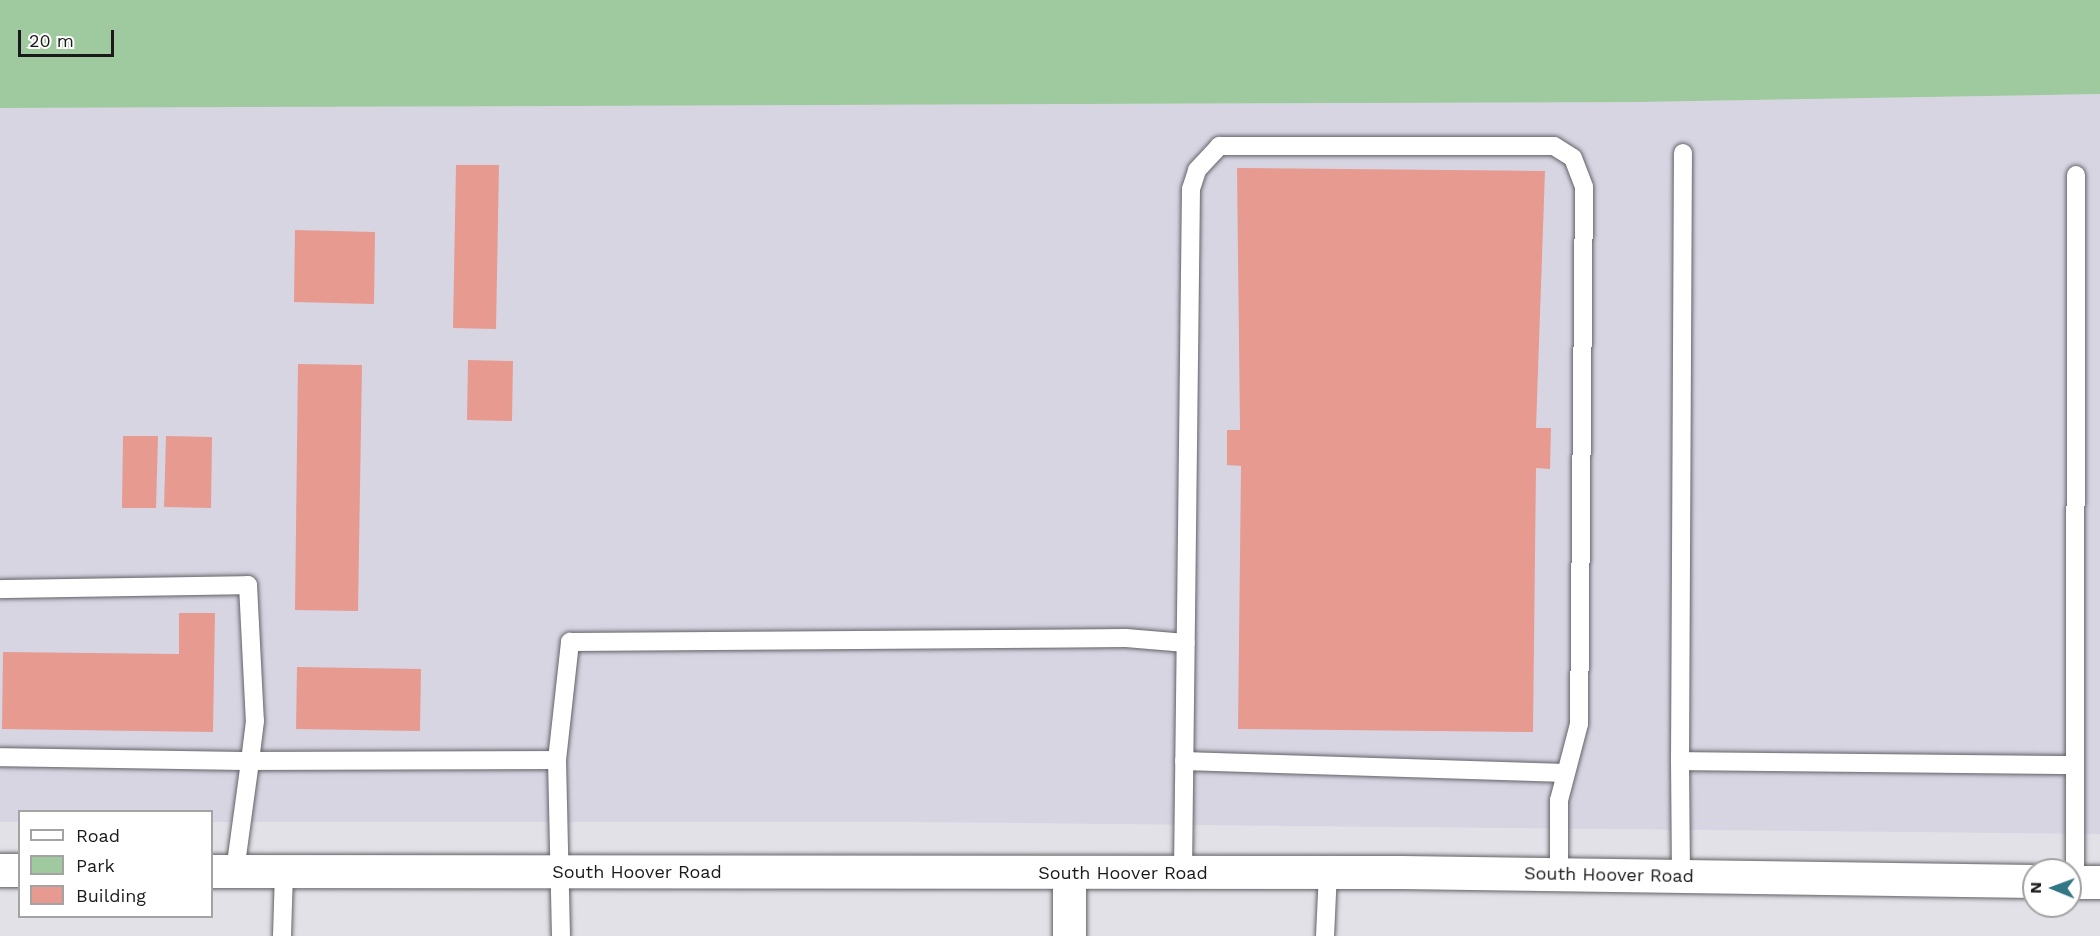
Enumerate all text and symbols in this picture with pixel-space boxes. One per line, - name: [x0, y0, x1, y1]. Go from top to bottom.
- scale bar: [21, 18, 117, 56]
- text: 20 m: [29, 30, 74, 51]
- legend: [18, 810, 213, 918]
- text: Road: [76, 825, 120, 846]
- text: Park: [76, 855, 115, 876]
- north arrow: [2022, 858, 2082, 918]
- street label: South Hoover Road: [552, 861, 722, 883]
- street label: South Hoover Road: [1038, 862, 1208, 884]
- street label: South Hoover Road: [1524, 863, 1694, 887]
- text: N: [2026, 882, 2045, 894]
- text: Building: [76, 885, 146, 906]

